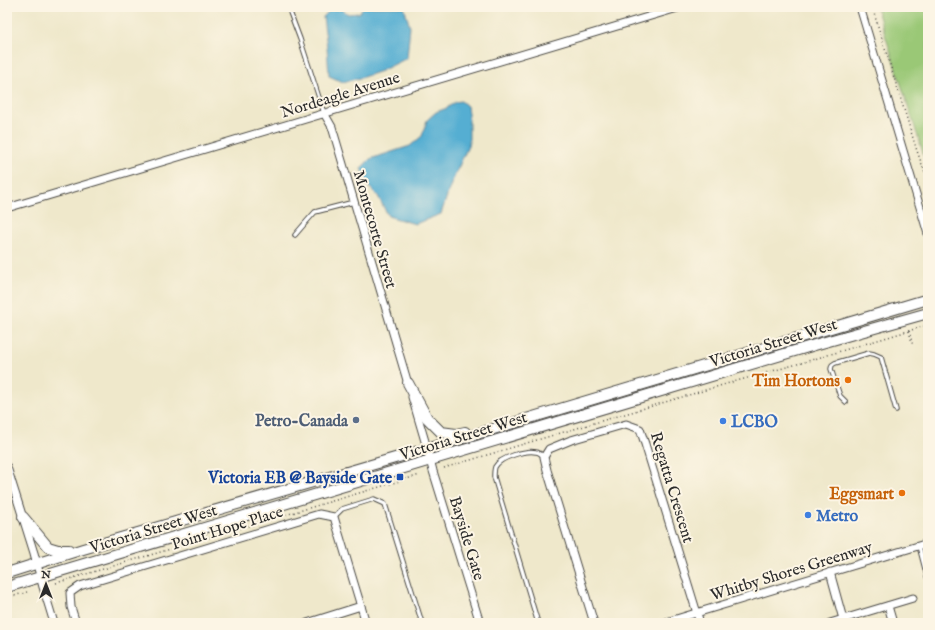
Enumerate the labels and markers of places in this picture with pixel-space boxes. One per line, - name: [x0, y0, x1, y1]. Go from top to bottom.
- place label: Tim Hortons: [751, 372, 840, 392]
- marker: Tim Hortons: [843, 375, 853, 385]
- place label: Petro-Canada: [255, 412, 349, 432]
- place label: LCBO: [731, 413, 778, 433]
- marker: Petro-Canada: [351, 415, 361, 425]
- marker: LCBO: [718, 416, 728, 426]
- place label: Victoria EB @ Bayside Gate: [207, 469, 393, 489]
- marker: Victoria EB @ Bayside Gate: [395, 472, 405, 482]
- place label: Eggsmart: [829, 485, 895, 505]
- marker: Eggsmart: [897, 488, 907, 498]
- place label: Metro: [816, 507, 859, 527]
- marker: Metro: [803, 510, 813, 520]

